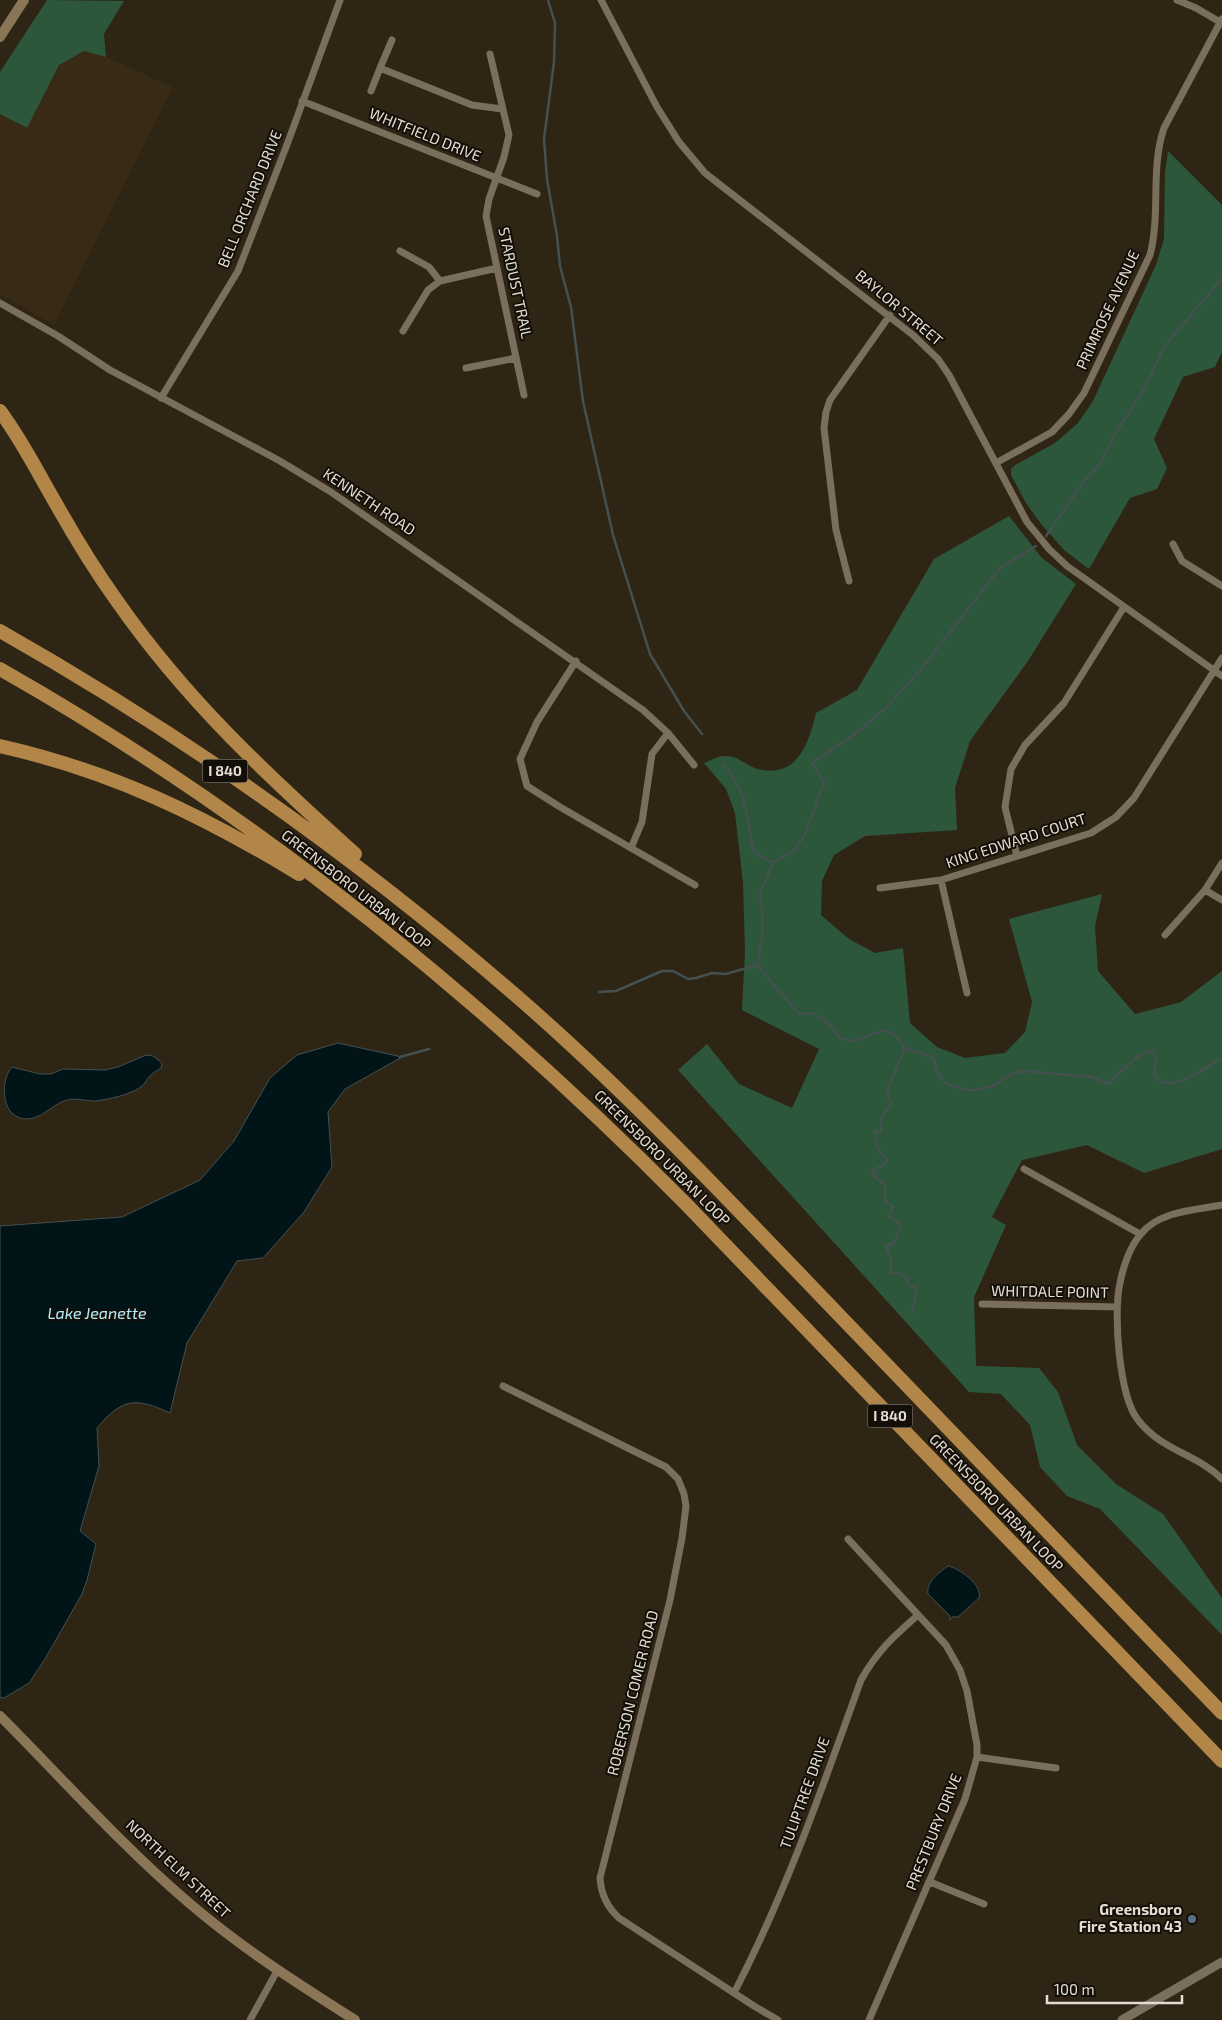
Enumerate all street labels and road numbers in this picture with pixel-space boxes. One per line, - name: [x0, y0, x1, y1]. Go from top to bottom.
- street label: WHITFIELD DRIVE: [367, 103, 484, 165]
- street label: BELL ORCHARD DRIVE: [213, 127, 285, 270]
- street label: STARDUST TRAIL: [495, 225, 537, 340]
- street label: PRIMROSE AVENUE: [1072, 247, 1143, 372]
- street label: BAYLOR STREET: [852, 266, 947, 349]
- street label: KENNETH ROAD: [320, 464, 419, 539]
- road number: I 840: [202, 759, 248, 782]
- street label: KING EDWARD COURT: [943, 809, 1088, 871]
- street label: GREENSBORO URBAN LOOP: [278, 825, 435, 953]
- street label: GREENSBORO URBAN LOOP: [591, 1086, 734, 1229]
- street label: WHITDALE POINT: [991, 1281, 1109, 1301]
- road number: I 840: [868, 1404, 912, 1428]
- street label: GREENSBORO URBAN LOOP: [926, 1430, 1067, 1575]
- street label: ROBERSON COMER ROAD: [603, 1608, 661, 1777]
- street label: TULIPTREE DRIVE: [775, 1734, 833, 1851]
- street label: PRESTBURY DRIVE: [901, 1771, 965, 1893]
- street label: NORTH ELM STREET: [123, 1815, 235, 1922]

